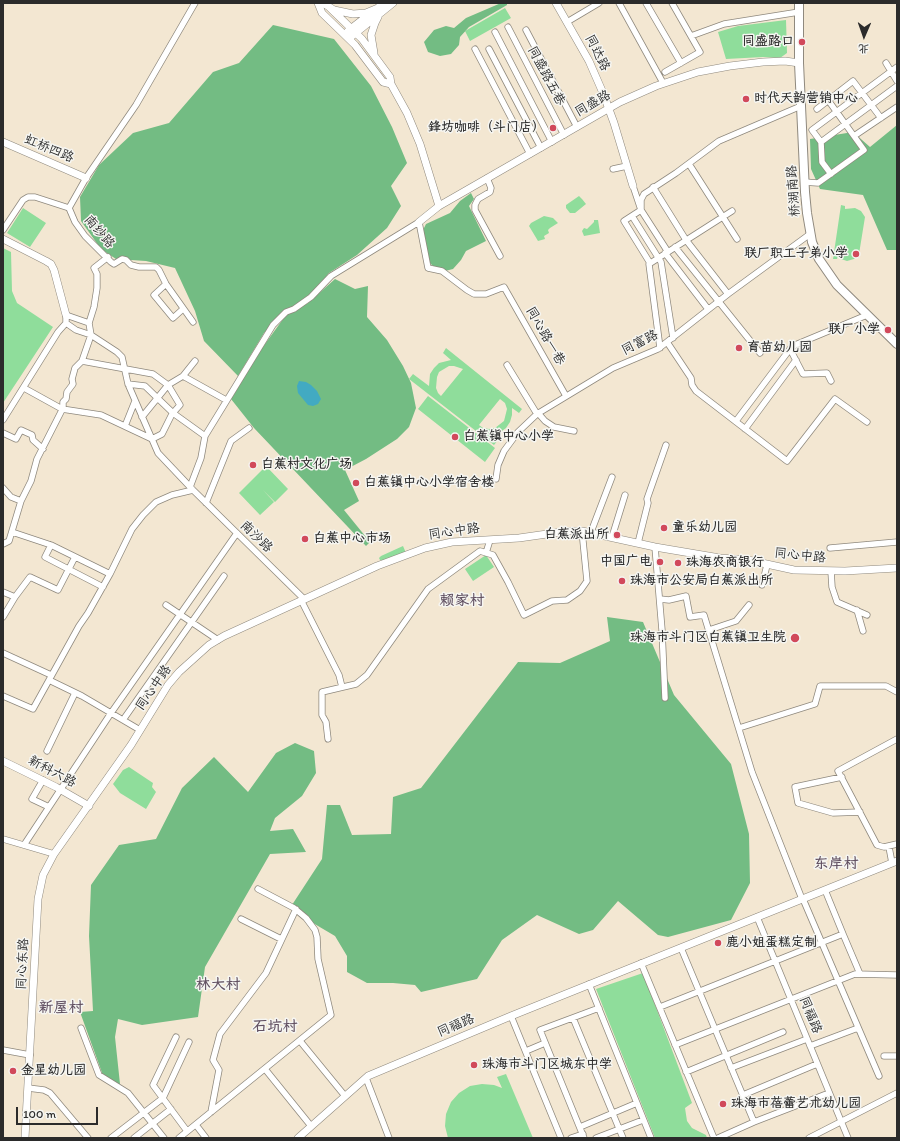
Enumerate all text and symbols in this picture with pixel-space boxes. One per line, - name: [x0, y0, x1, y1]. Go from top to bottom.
- north arrow: [844, 16, 884, 56]
- street label: 同达路: [581, 32, 613, 74]
- place label: 同盛路口: [742, 34, 794, 50]
- marker: 同盛路口: [797, 37, 807, 47]
- text: 北: [858, 42, 869, 55]
- street label: 同盛路五巷: [524, 44, 568, 108]
- street label: 同盛路: [572, 87, 614, 121]
- place label: 时代天韵营销中心: [754, 91, 858, 107]
- marker: 时代天韵营销中心: [741, 94, 751, 104]
- place label: 鋒坊咖啡（斗门店）: [428, 120, 545, 136]
- marker: 鋒坊咖啡（斗门店）: [548, 123, 558, 133]
- street label: 虹桥四路: [22, 132, 76, 166]
- street label: 桥湖南路: [784, 165, 804, 217]
- street label: 南纱路: [80, 212, 118, 252]
- place label: 联厂职工子弟小学: [744, 246, 848, 262]
- marker: 联厂职工子弟小学: [851, 249, 861, 259]
- street label: 同心路一巷: [522, 304, 568, 368]
- place label: 联厂小学: [828, 322, 880, 338]
- marker: 联厂小学: [883, 325, 893, 335]
- street label: 同富路: [619, 327, 661, 359]
- place label: 育苗幼儿园: [747, 340, 812, 356]
- marker: 育苗幼儿园: [734, 343, 744, 353]
- place label: 白蕉镇中心小学: [463, 429, 554, 445]
- marker: 白蕉镇中心小学: [450, 432, 460, 442]
- place label: 白蕉村文化广场: [261, 457, 352, 473]
- marker: 白蕉村文化广场: [248, 460, 258, 470]
- place label: 白蕉镇中心小学宿舍楼: [364, 475, 494, 491]
- marker: 白蕉镇中心小学宿舍楼: [351, 478, 361, 488]
- street label: 南沙路: [237, 518, 275, 556]
- place label: 童乐幼儿园: [672, 520, 737, 536]
- street label: 同心中路: [427, 521, 481, 543]
- marker: 童乐幼儿园: [659, 523, 669, 533]
- place label: 白蕉派出所: [544, 527, 609, 543]
- marker: 白蕉派出所: [612, 530, 622, 540]
- place label: 白蕉中心市场: [313, 531, 391, 547]
- marker: 白蕉中心市场: [300, 534, 310, 544]
- street label: 同心中路: [773, 546, 827, 566]
- place label: 中国广电: [600, 554, 652, 570]
- place label: 珠海农商银行: [686, 555, 764, 571]
- marker: 中国广电: [655, 557, 665, 567]
- marker: 珠海农商银行: [673, 558, 683, 568]
- place label: 珠海市公安局白蕉派出所: [630, 573, 773, 589]
- marker: 珠海市公安局白蕉派出所: [617, 576, 627, 586]
- district label: 赖家村: [440, 592, 484, 610]
- place label: 珠海市斗门区白蕉镇卫生院: [630, 630, 786, 646]
- marker: 珠海市斗门区白蕉镇卫生院: [789, 632, 801, 644]
- street label: 同心中路: [133, 662, 175, 714]
- street label: 新科六路: [25, 753, 79, 791]
- district label: 东岸村: [814, 855, 858, 873]
- place label: 鹿小姐蛋糕定制: [726, 935, 817, 951]
- street label: 同心东路: [14, 938, 32, 990]
- marker: 鹿小姐蛋糕定制: [713, 938, 723, 948]
- district label: 林大村: [196, 976, 240, 994]
- street label: 同福路: [795, 994, 825, 1036]
- district label: 新屋村: [39, 999, 83, 1017]
- street label: 同福路: [435, 1011, 477, 1041]
- district label: 石坑村: [253, 1018, 297, 1036]
- place label: 珠海市斗门区城东中学: [482, 1057, 612, 1073]
- marker: 珠海市斗门区城东中学: [469, 1060, 479, 1070]
- place label: 金星幼儿园: [21, 1063, 86, 1079]
- marker: 金星幼儿园: [8, 1066, 18, 1076]
- place label: 珠海市蓓蕾艺术幼儿园: [731, 1096, 861, 1112]
- scale bar: [18, 1099, 100, 1125]
- marker: 珠海市蓓蕾艺术幼儿园: [718, 1099, 728, 1109]
- text: 100 m: [23, 1107, 56, 1121]

